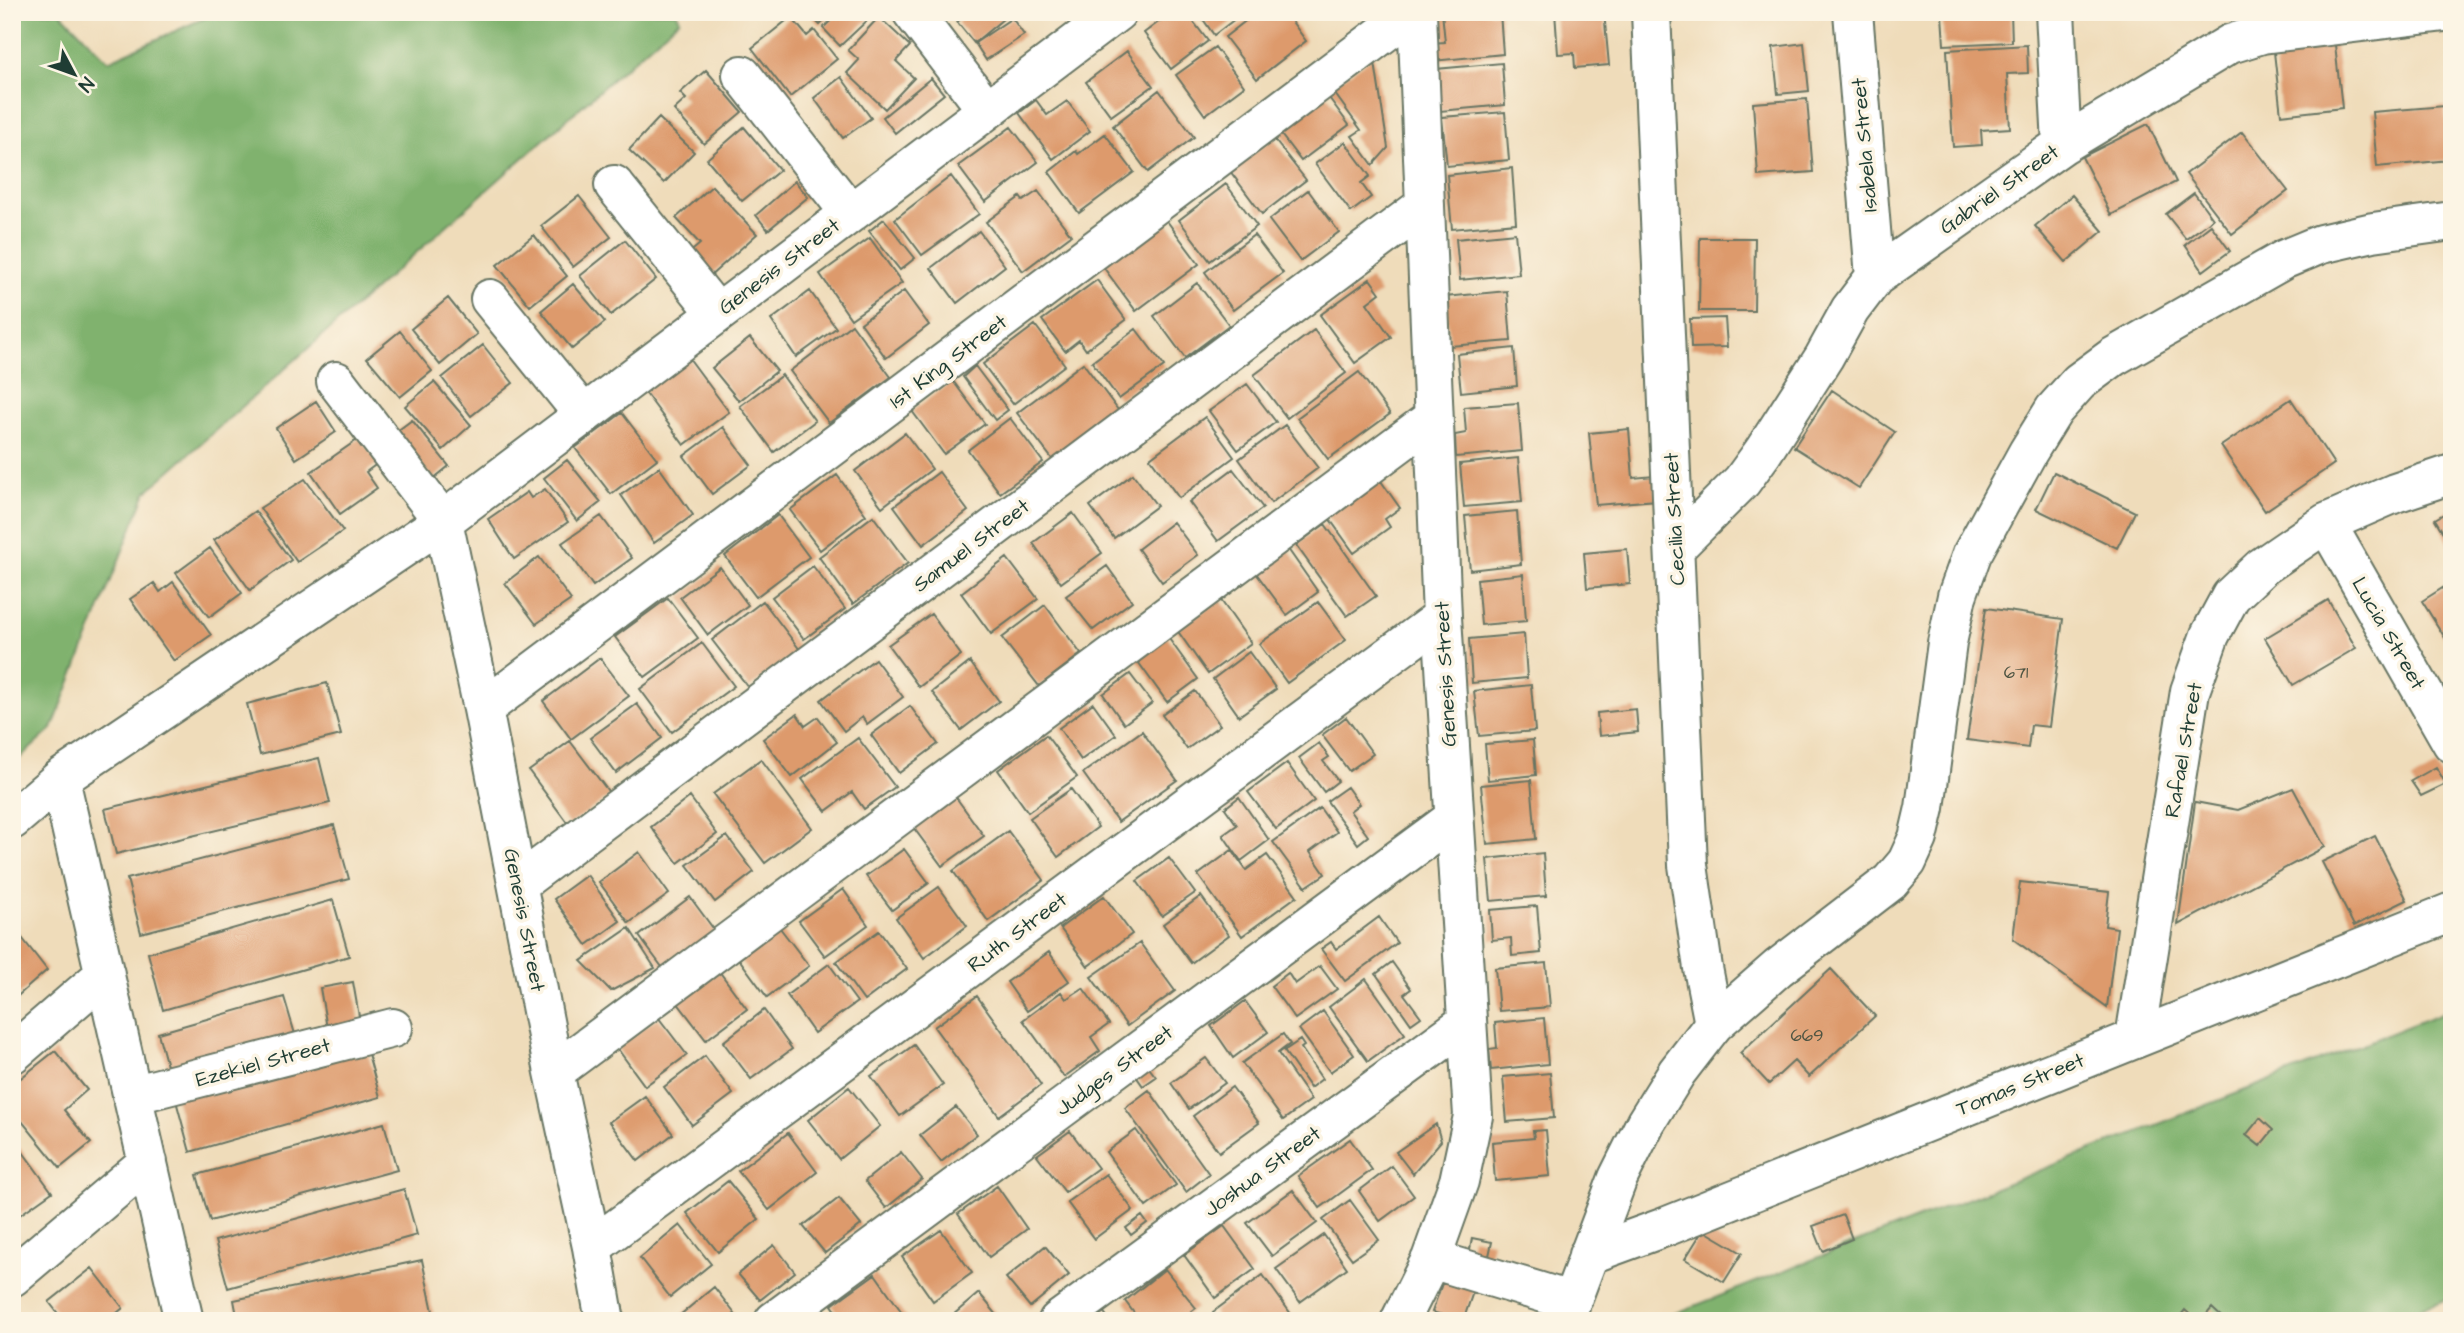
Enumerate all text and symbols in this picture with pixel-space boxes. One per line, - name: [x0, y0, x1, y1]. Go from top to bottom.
- north arrow: [38, 38, 108, 108]
- text: N: [72, 71, 100, 98]
- street label: Isabela Street: [1844, 76, 1885, 213]
- street label: Gabriel Street: [1934, 137, 2065, 241]
- street label: Genesis Street: [713, 211, 846, 322]
- street label: 1st King Street: [883, 307, 1015, 417]
- street label: Cecilia Street: [1657, 451, 1692, 586]
- street label: Samuel Street: [907, 492, 1036, 599]
- street label: Lucia Street: [2345, 572, 2433, 695]
- street label: Genesis Street: [1427, 600, 1464, 747]
- house number: 671: [2004, 660, 2028, 685]
- street label: Rafael Street: [2157, 680, 2210, 820]
- street label: Genesis Street: [496, 846, 553, 995]
- street label: Ruth Street: [962, 885, 1073, 979]
- street label: Judges Street: [1050, 1018, 1180, 1124]
- house number: 669: [1791, 1023, 1823, 1048]
- street label: Ezekiel Street: [193, 1030, 334, 1094]
- street label: Tomas Street: [1952, 1045, 2089, 1123]
- street label: Joshua Street: [1198, 1119, 1327, 1224]

